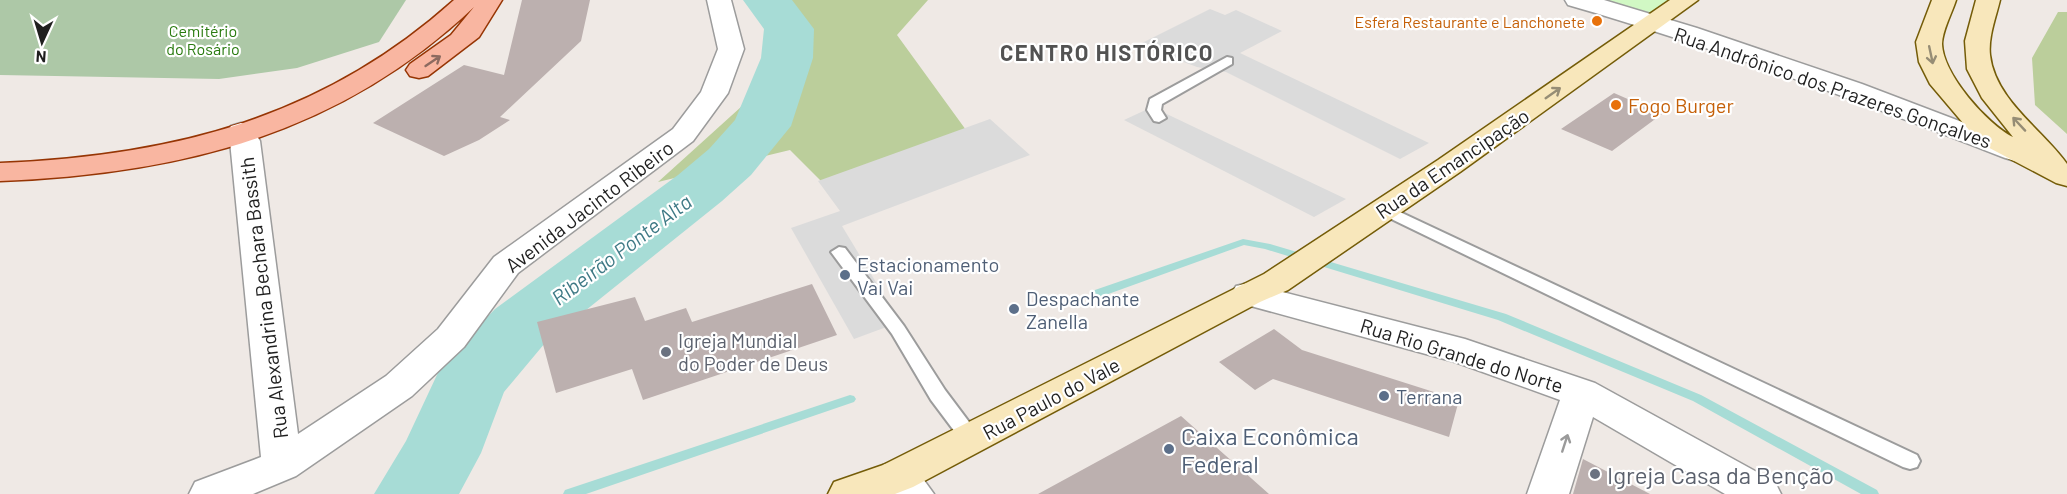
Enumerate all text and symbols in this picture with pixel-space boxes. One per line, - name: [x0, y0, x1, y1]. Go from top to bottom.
- north arrow: [12, 12, 72, 72]
- place label: Esfera Restaurante e Lanchonete: [1355, 12, 1585, 31]
- marker: Esfera Restaurante e Lanchonete: [1590, 14, 1604, 28]
- park label: Cemitério do Rosário: [166, 21, 240, 58]
- street label: Rua Andrônico dos Prazeres Gonçalves: [1671, 21, 1995, 153]
- district label: CENTRO HISTÓRICO: [1000, 39, 1214, 65]
- one-way arrow: [1926, 46, 1938, 65]
- text: N: [35, 48, 47, 67]
- one-way arrow: [424, 55, 440, 67]
- one-way arrow: [1545, 87, 1561, 99]
- place label: Fogo Burger: [1628, 93, 1734, 117]
- marker: Fogo Burger: [1609, 98, 1623, 112]
- street label: Rua da Emancipação: [1371, 103, 1533, 223]
- one-way arrow: [2012, 117, 2026, 132]
- street label: Avenida Jacinto Ribeiro: [500, 135, 678, 277]
- street label: Rua Alexandrina Bechara Bassith: [234, 156, 292, 440]
- water label: Ribeirão Ponte Alta: [546, 188, 696, 310]
- place label: Estacionamento Vai Vai: [857, 252, 999, 299]
- marker: Estacionamento Vai Vai: [838, 268, 852, 282]
- place label: Despachante Zanella: [1026, 286, 1140, 333]
- marker: Despachante Zanella: [1007, 302, 1021, 316]
- street label: Rua Rio Grande do Norte: [1358, 313, 1566, 397]
- place label: Igreja Mundial do Poder de Deus: [678, 328, 828, 375]
- marker: Igreja Mundial do Poder de Deus: [659, 345, 673, 359]
- street label: Rua Paulo do Vale: [978, 352, 1124, 444]
- place label: Terrana: [1396, 384, 1462, 408]
- marker: Terrana: [1377, 389, 1391, 403]
- place label: Caixa Econômica Federal: [1181, 421, 1359, 478]
- one-way arrow: [1560, 434, 1571, 453]
- marker: Caixa Econômica Federal: [1162, 442, 1176, 456]
- place label: Igreja Casa da Benção: [1607, 460, 1834, 489]
- marker: Igreja Casa da Benção: [1588, 467, 1602, 481]

